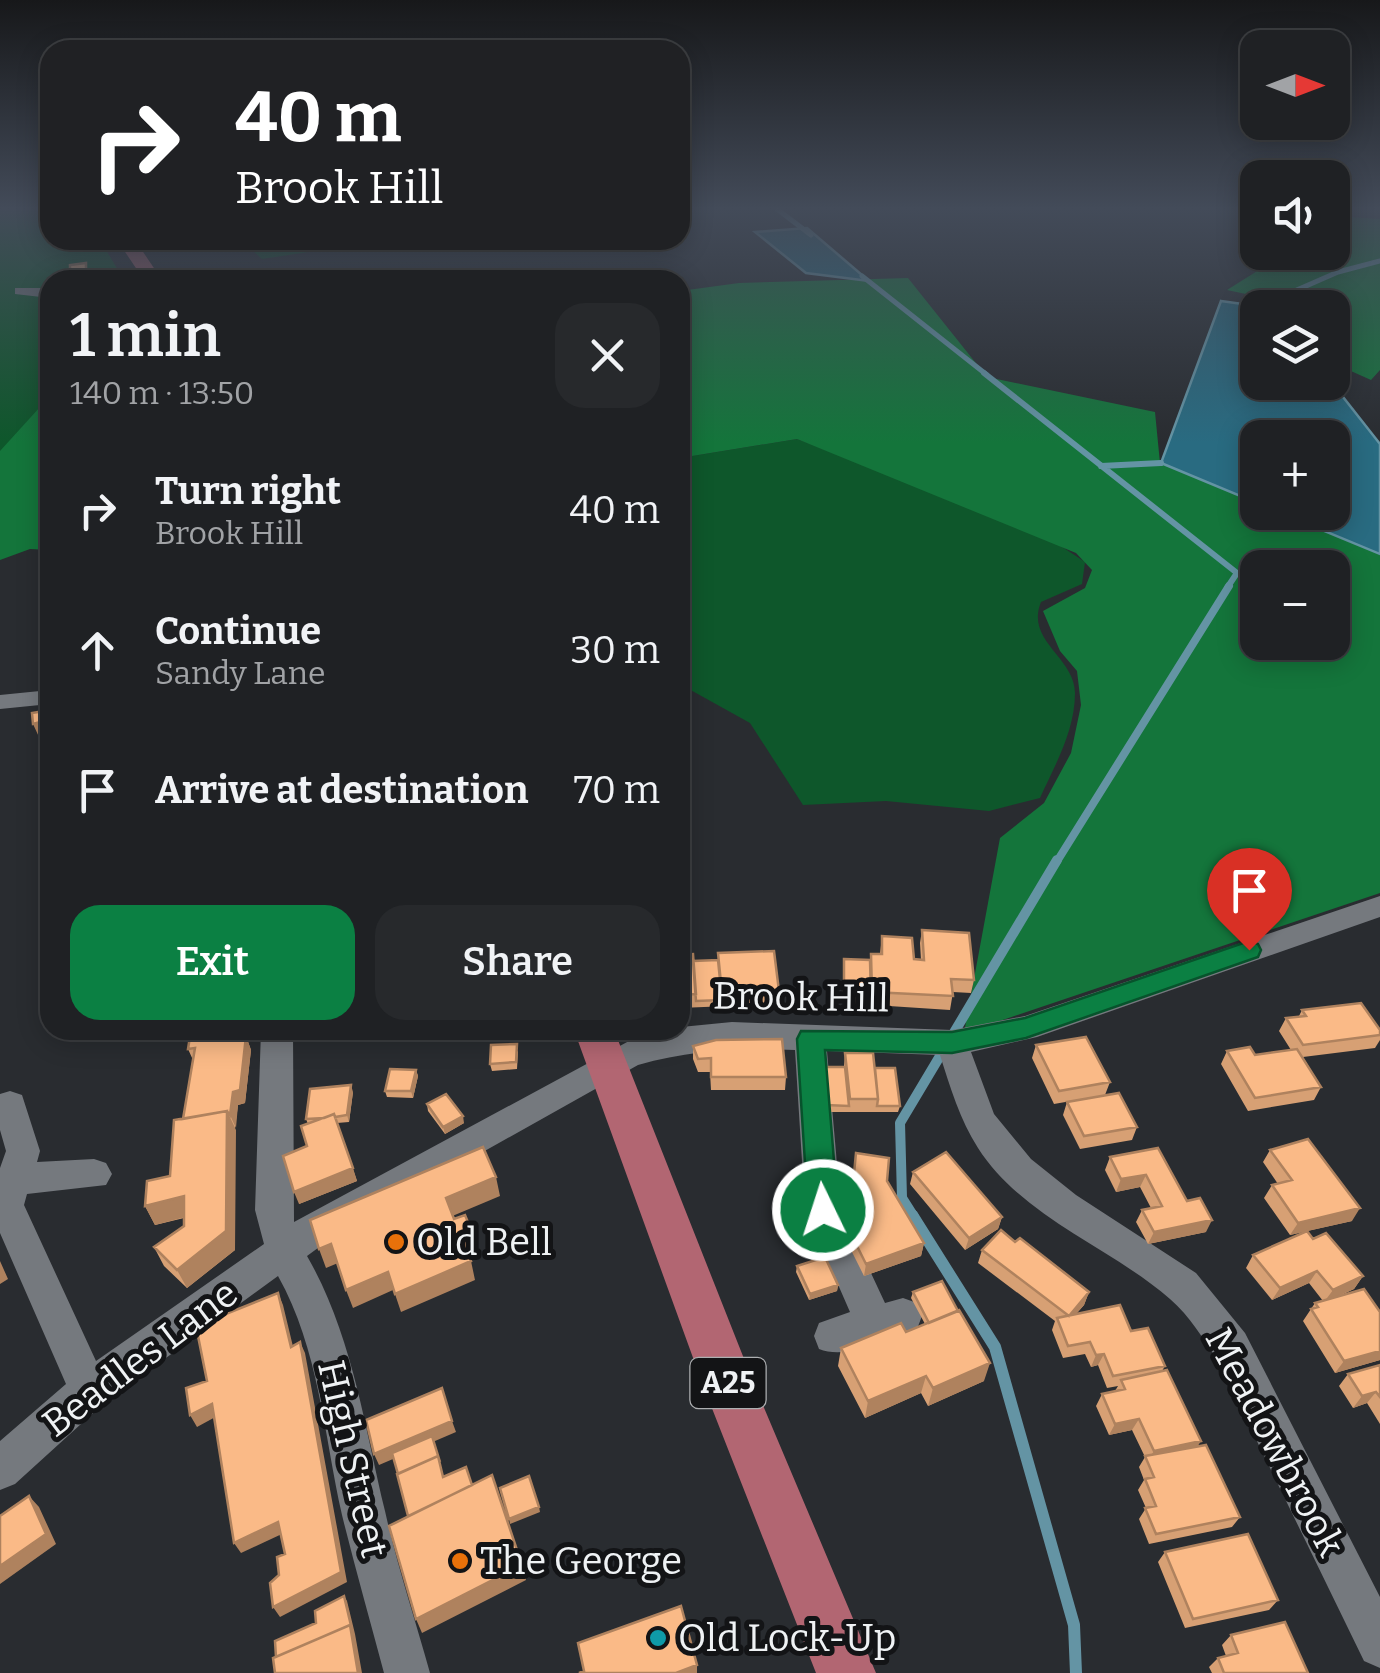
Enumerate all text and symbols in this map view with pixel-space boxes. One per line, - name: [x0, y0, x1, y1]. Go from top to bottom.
- north arrow: [1240, 30, 1350, 140]
- map controls: [1240, 30, 1350, 660]
- text: 40 m: [235, 76, 401, 160]
- icon: right: [70, 80, 200, 210]
- button: sound: [1240, 160, 1350, 270]
- text: Brook Hill: [235, 161, 443, 215]
- button: layers: [1240, 290, 1350, 400]
- text: 1 min: [70, 300, 221, 372]
- button: close: [555, 303, 660, 408]
- text: 140 m · 13:50: [70, 374, 254, 412]
- button: +: [1240, 420, 1350, 530]
- text: Turn right: [155, 468, 341, 514]
- icon: right: [70, 483, 125, 538]
- text: 40 m: [570, 487, 660, 533]
- text: Brook Hill: [155, 514, 303, 552]
- button: −: [1240, 550, 1350, 660]
- text: Continue: [155, 608, 321, 654]
- icon: ahead: [70, 623, 125, 678]
- text: 30 m: [570, 627, 660, 673]
- text: Sandy Lane: [155, 654, 326, 692]
- icon: arrive: [70, 763, 125, 818]
- text: Arrive at destination: [155, 767, 528, 813]
- text: 70 m: [573, 767, 660, 813]
- pin: [1207, 848, 1292, 951]
- icon: arrive: [1222, 863, 1277, 918]
- button: Exit: [70, 905, 355, 1020]
- button: Share: [375, 905, 660, 1020]
- street label: Brook Hill: [713, 972, 889, 1022]
- position arrow: [771, 1158, 875, 1262]
- place label: Old Bell: [416, 1219, 552, 1265]
- marker: Old Bell: [385, 1231, 407, 1253]
- street label: Beadles Lane: [34, 1270, 246, 1446]
- street label: Meadowbrook: [1196, 1320, 1355, 1564]
- street label: High Street: [308, 1356, 398, 1562]
- road number: A25: [690, 1358, 766, 1408]
- place label: The George: [480, 1538, 682, 1584]
- marker: The George: [449, 1550, 471, 1572]
- place label: Old Lock-Up: [678, 1615, 896, 1661]
- marker: Old Lock-Up: [647, 1627, 669, 1649]

